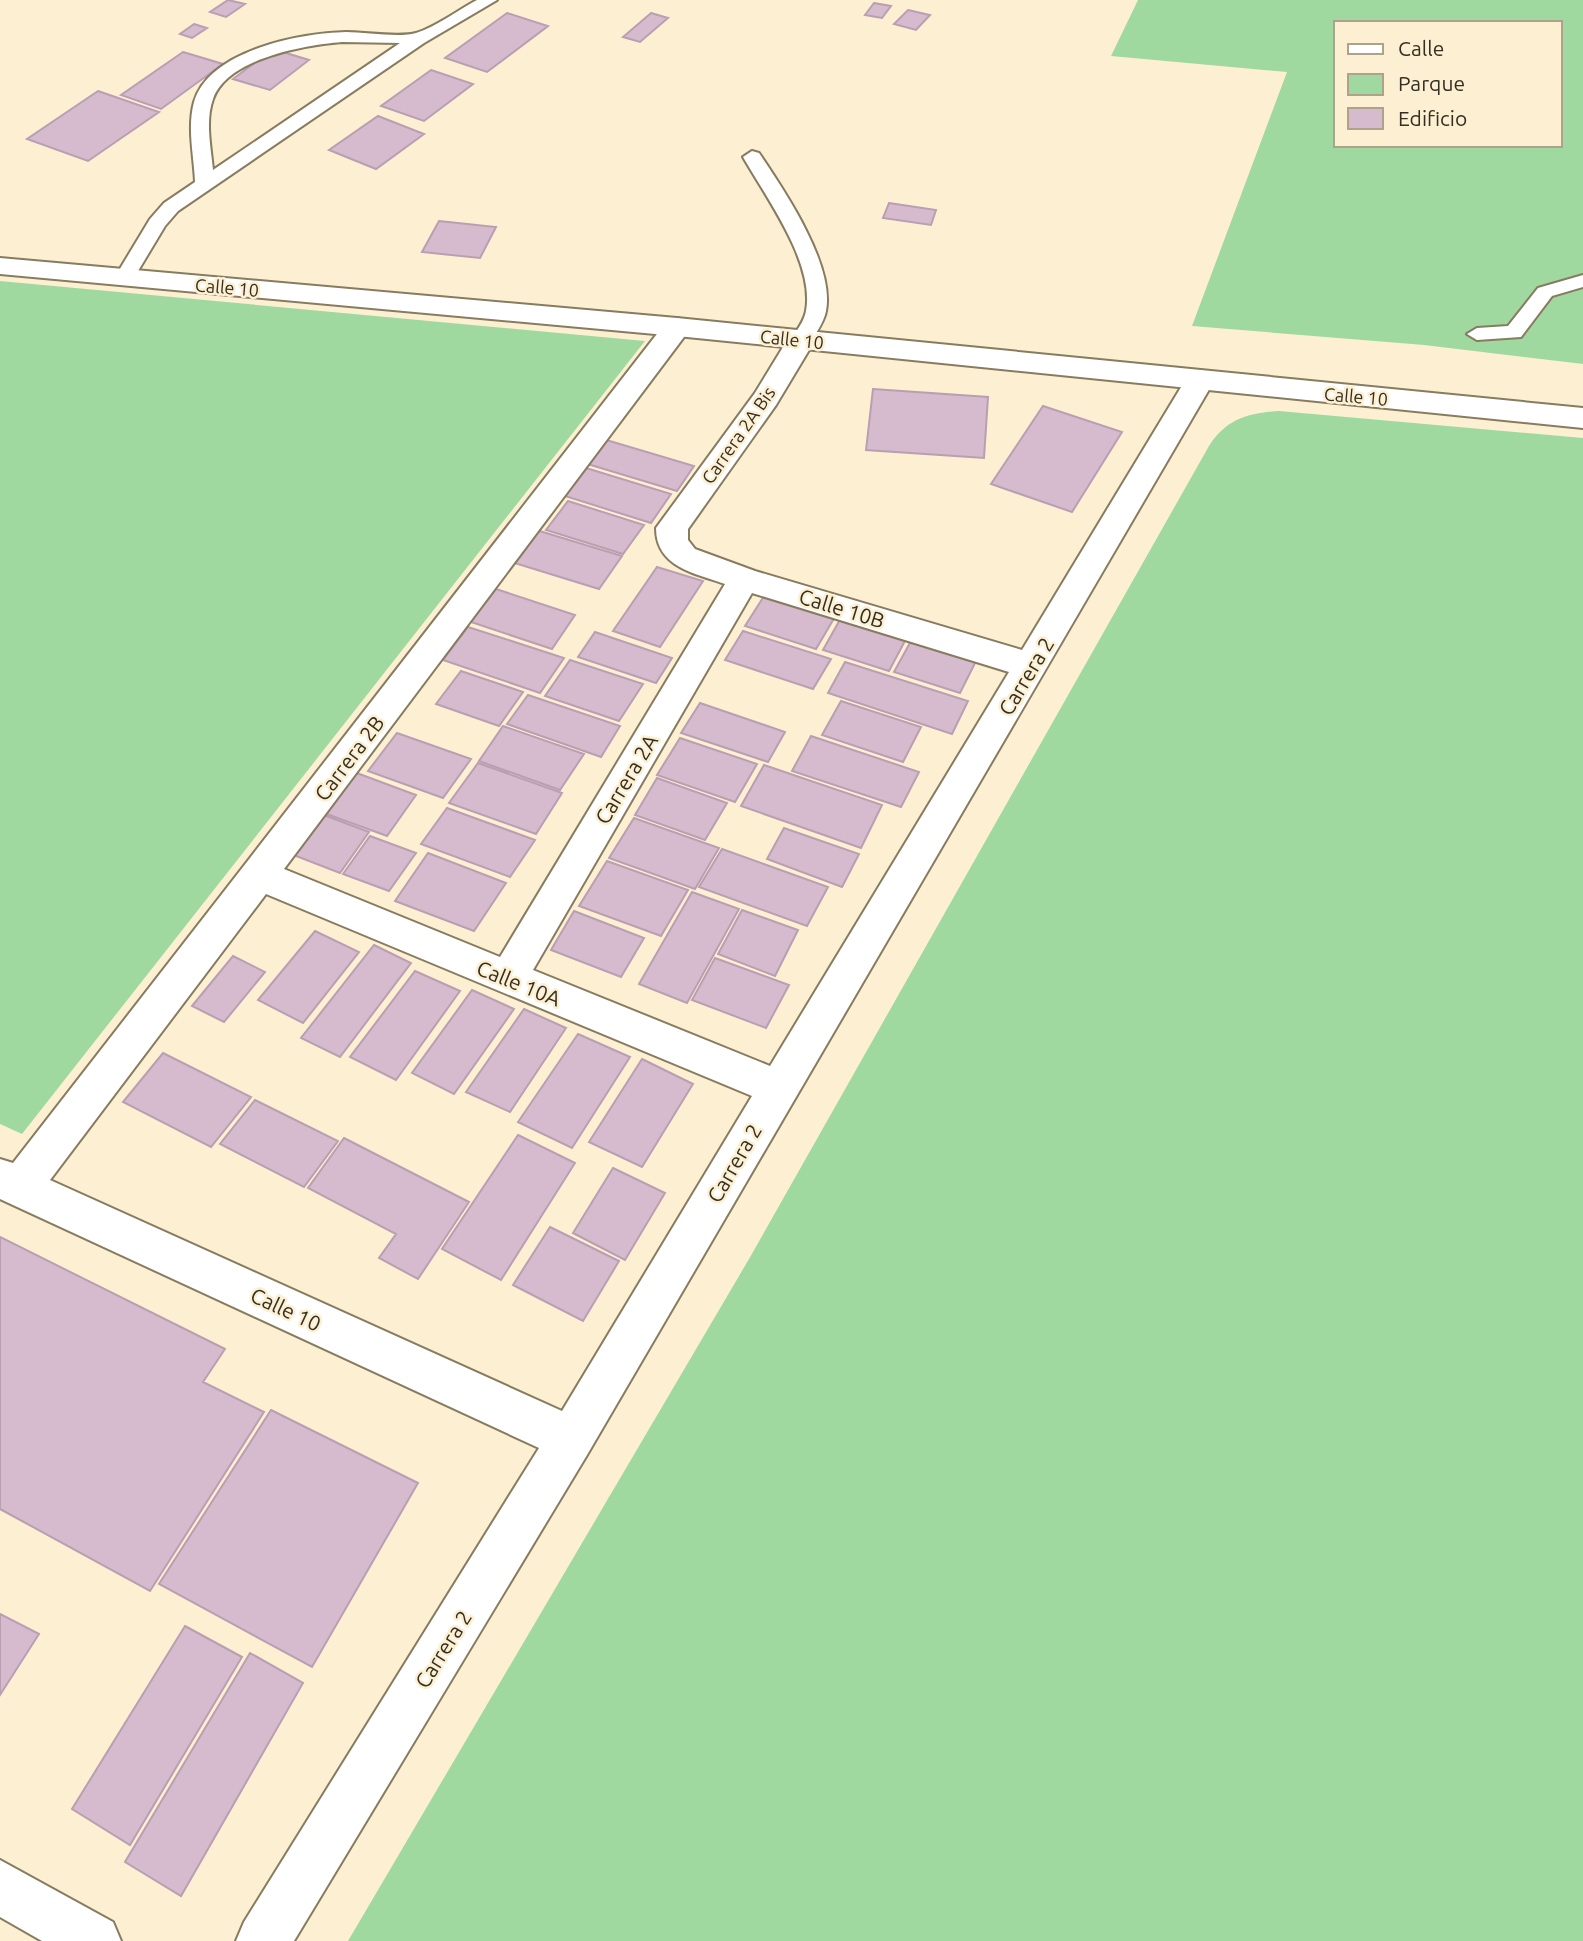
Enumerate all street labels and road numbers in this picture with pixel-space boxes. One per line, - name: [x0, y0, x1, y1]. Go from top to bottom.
- street label: Calle 10: [194, 274, 260, 300]
- street label: Calle 10: [759, 326, 825, 352]
- street label: Carrera 2A Bis: [697, 383, 779, 487]
- street label: Calle 10: [1323, 383, 1389, 409]
- street label: Calle 10B: [796, 584, 888, 632]
- street label: Carrera 2: [993, 633, 1059, 719]
- street label: Carrera 2B: [309, 711, 389, 805]
- street label: Carrera 2A: [590, 730, 662, 828]
- street label: Calle 10A: [474, 955, 565, 1011]
- street label: Carrera 2: [702, 1120, 766, 1206]
- street label: Calle 10: [247, 1282, 325, 1336]
- street label: Carrera 2: [410, 1606, 476, 1692]

